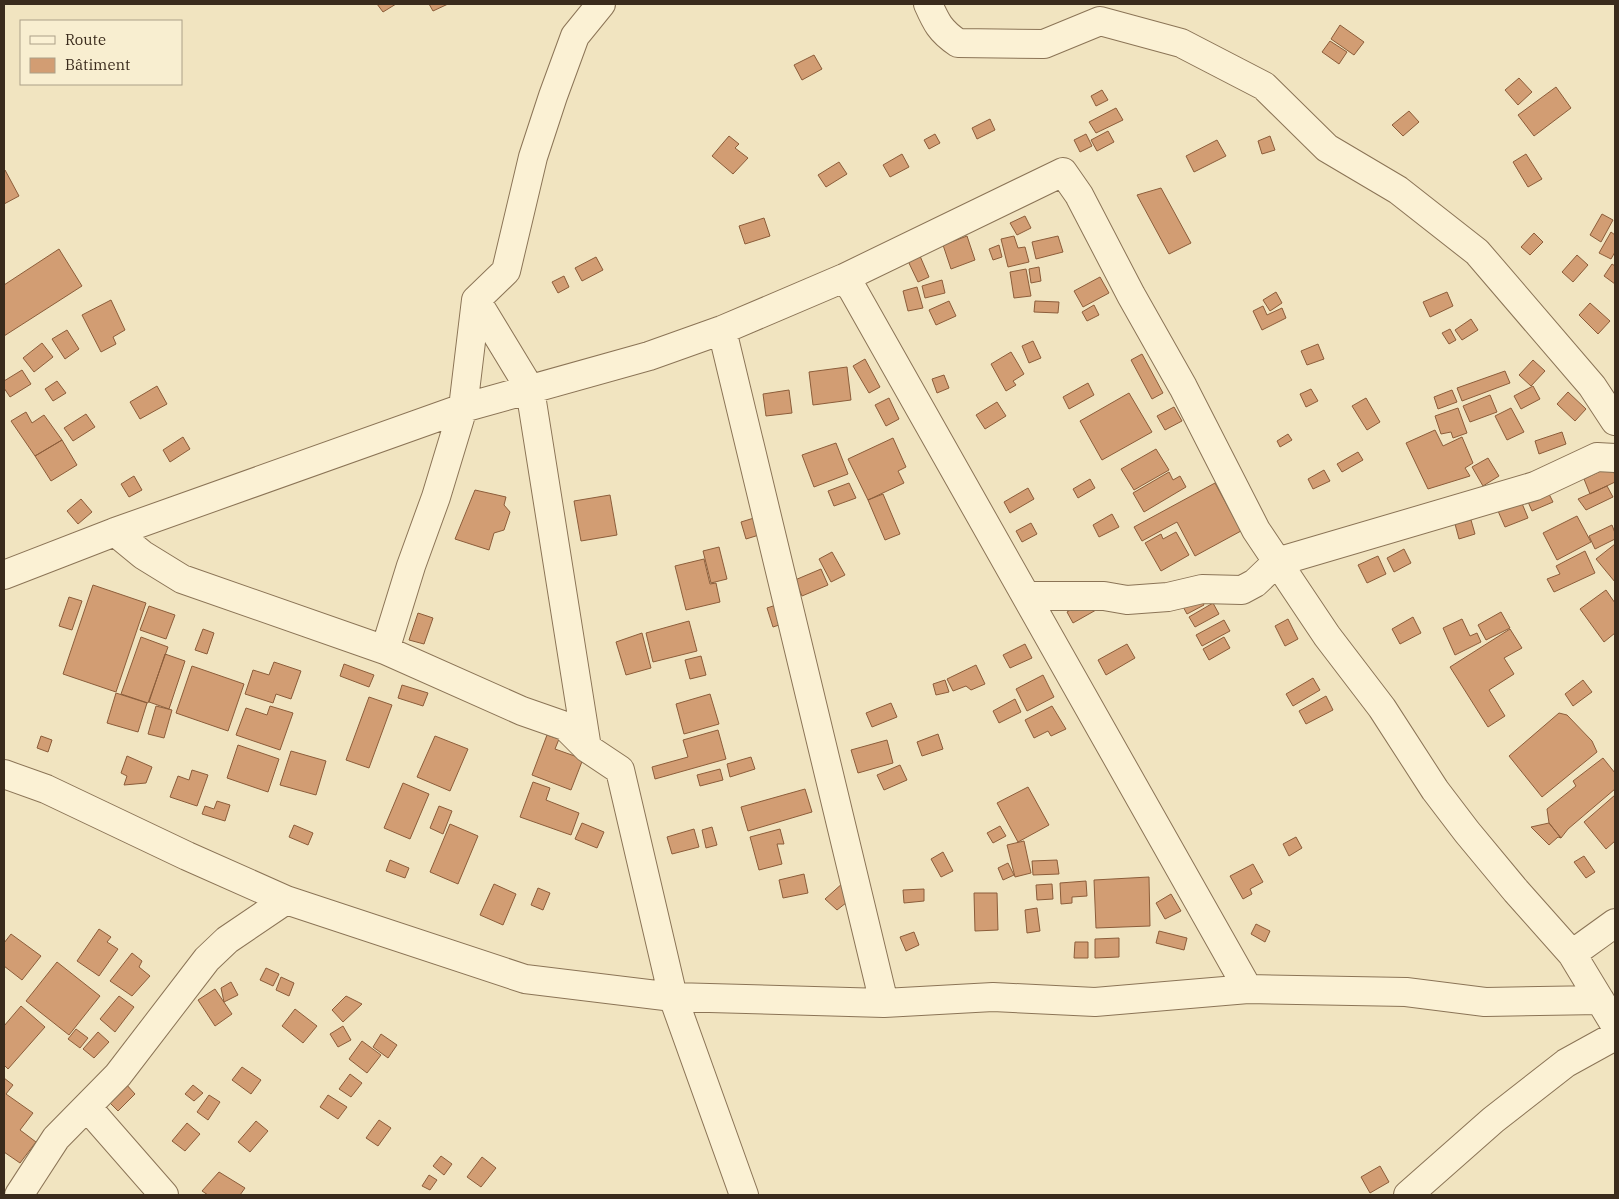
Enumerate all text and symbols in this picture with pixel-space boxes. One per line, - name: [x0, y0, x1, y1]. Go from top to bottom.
- legend: [20, 20, 182, 85]
- text: Route: [65, 30, 106, 49]
- text: Bâtiment: [65, 55, 130, 74]

